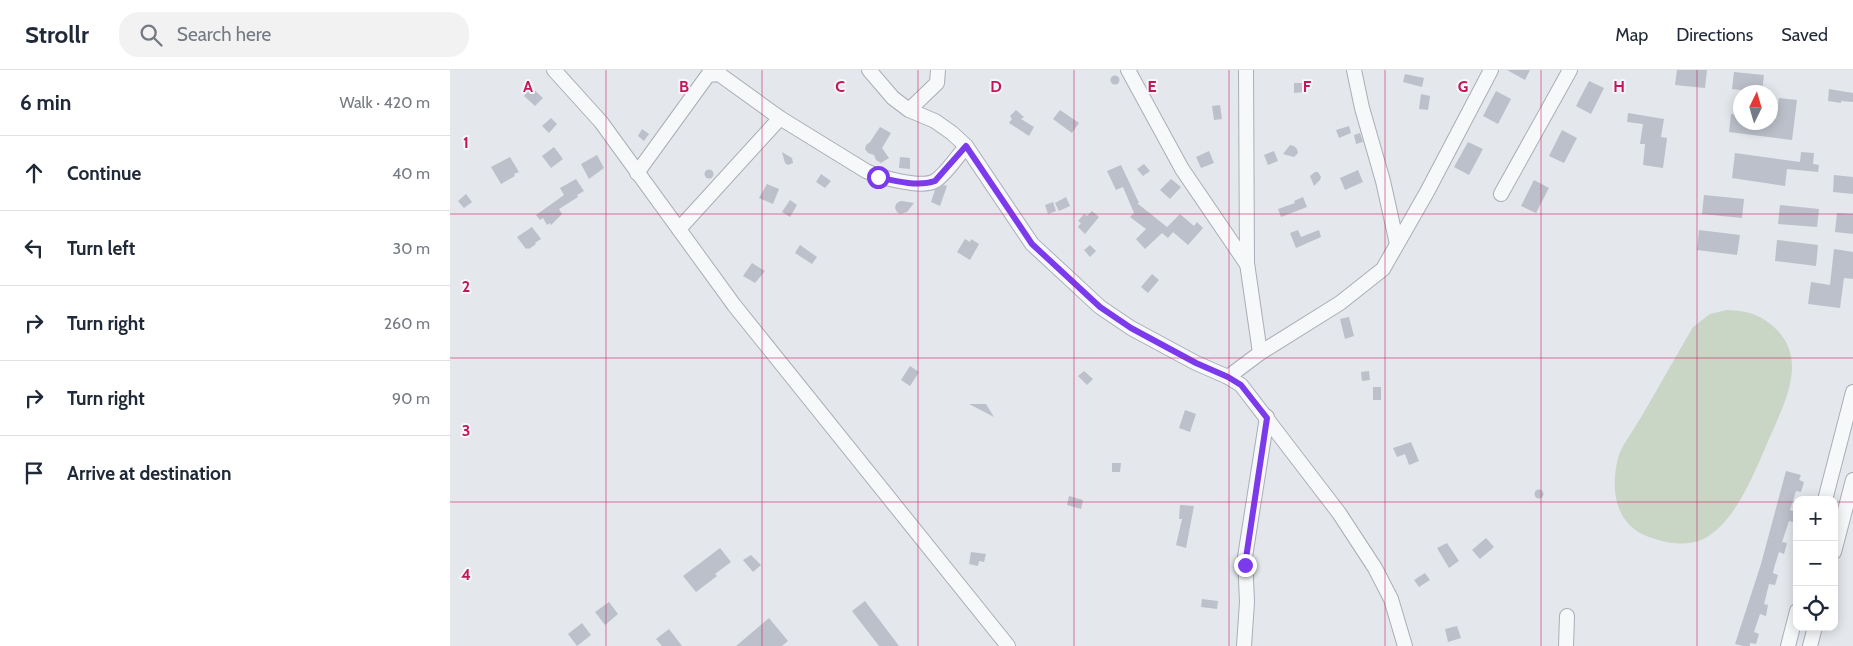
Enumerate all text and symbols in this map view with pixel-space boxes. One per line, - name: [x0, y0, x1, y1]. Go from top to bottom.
- search box: [119, 12, 469, 57]
- text: Strollr: [25, 20, 89, 49]
- icon: search: [137, 21, 165, 49]
- text: Search here: [177, 23, 271, 46]
- text: Map: [1615, 24, 1648, 46]
- text: Directions: [1676, 24, 1753, 46]
- text: Saved: [1781, 24, 1828, 46]
- text: A: [523, 77, 533, 96]
- text: B: [679, 77, 689, 96]
- text: C: [835, 77, 845, 96]
- text: D: [990, 77, 1002, 96]
- text: E: [1147, 77, 1157, 96]
- text: F: [1303, 77, 1312, 96]
- text: G: [1458, 77, 1468, 96]
- text: H: [1613, 77, 1625, 96]
- north arrow: [1733, 85, 1778, 130]
- text: 6 min: [20, 90, 71, 115]
- text: Walk · 420 m: [339, 93, 430, 112]
- text: 1: [463, 133, 469, 152]
- icon: ahead: [20, 159, 48, 187]
- text: Continue: [67, 162, 141, 185]
- text: 40 m: [392, 164, 430, 183]
- route start: [867, 166, 890, 189]
- icon: left: [20, 234, 48, 262]
- text: Turn left: [67, 237, 135, 260]
- text: 30 m: [393, 239, 430, 258]
- text: 2: [462, 277, 470, 296]
- icon: right: [20, 309, 48, 337]
- text: Turn right: [67, 312, 145, 335]
- text: 260 m: [384, 314, 430, 333]
- icon: right: [20, 384, 48, 412]
- text: Turn right: [67, 387, 145, 410]
- text: 90 m: [392, 389, 430, 408]
- text: 3: [462, 421, 470, 440]
- icon: arrive: [20, 459, 48, 487]
- text: Arrive at destination: [67, 462, 231, 485]
- map controls: [1793, 496, 1838, 631]
- button: +: [1793, 496, 1838, 541]
- button: −: [1793, 541, 1838, 586]
- route end: [1234, 554, 1257, 577]
- text: 4: [461, 565, 471, 584]
- button: locate: [1793, 586, 1838, 631]

